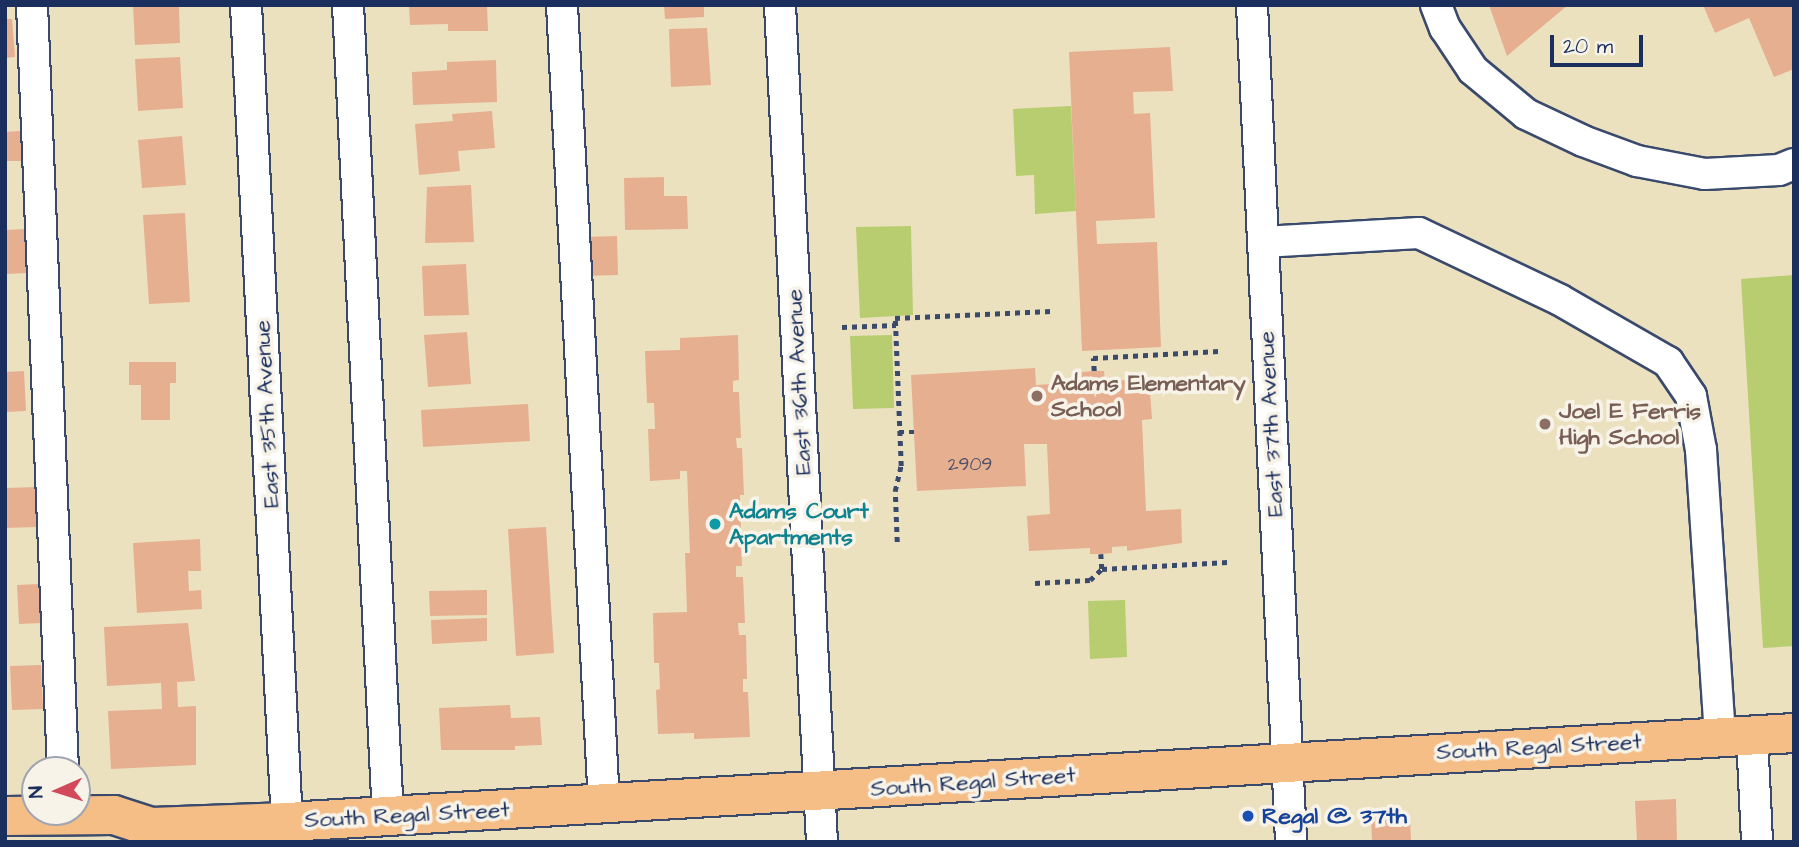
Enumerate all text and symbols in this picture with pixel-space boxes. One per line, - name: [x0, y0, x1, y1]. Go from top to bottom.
- scale bar: [1554, 21, 1647, 65]
- text: 20 m: [1563, 32, 1613, 61]
- street label: East 36th Avenue: [780, 288, 818, 476]
- street label: East 35th Avenue: [248, 319, 286, 509]
- street label: East 37th Avenue: [1252, 330, 1290, 518]
- place label: Adams Elementary School: [1051, 369, 1246, 423]
- marker: Adams Elementary School: [1029, 388, 1045, 404]
- place label: Joel E Ferris High School: [1559, 397, 1701, 451]
- marker: Joel E Ferris High School: [1537, 416, 1553, 432]
- house number: 2909: [948, 454, 992, 476]
- place label: Adams Court Apartments: [729, 497, 869, 551]
- marker: Adams Court Apartments: [707, 516, 723, 532]
- street label: South Regal Street: [1436, 728, 1642, 766]
- north arrow: [21, 756, 91, 826]
- street label: South Regal Street: [870, 761, 1076, 803]
- text: N: [23, 785, 50, 799]
- street label: South Regal Street: [304, 796, 510, 834]
- place label: Regal @ 37th: [1262, 802, 1407, 830]
- marker: Regal @ 37th: [1240, 808, 1256, 824]

